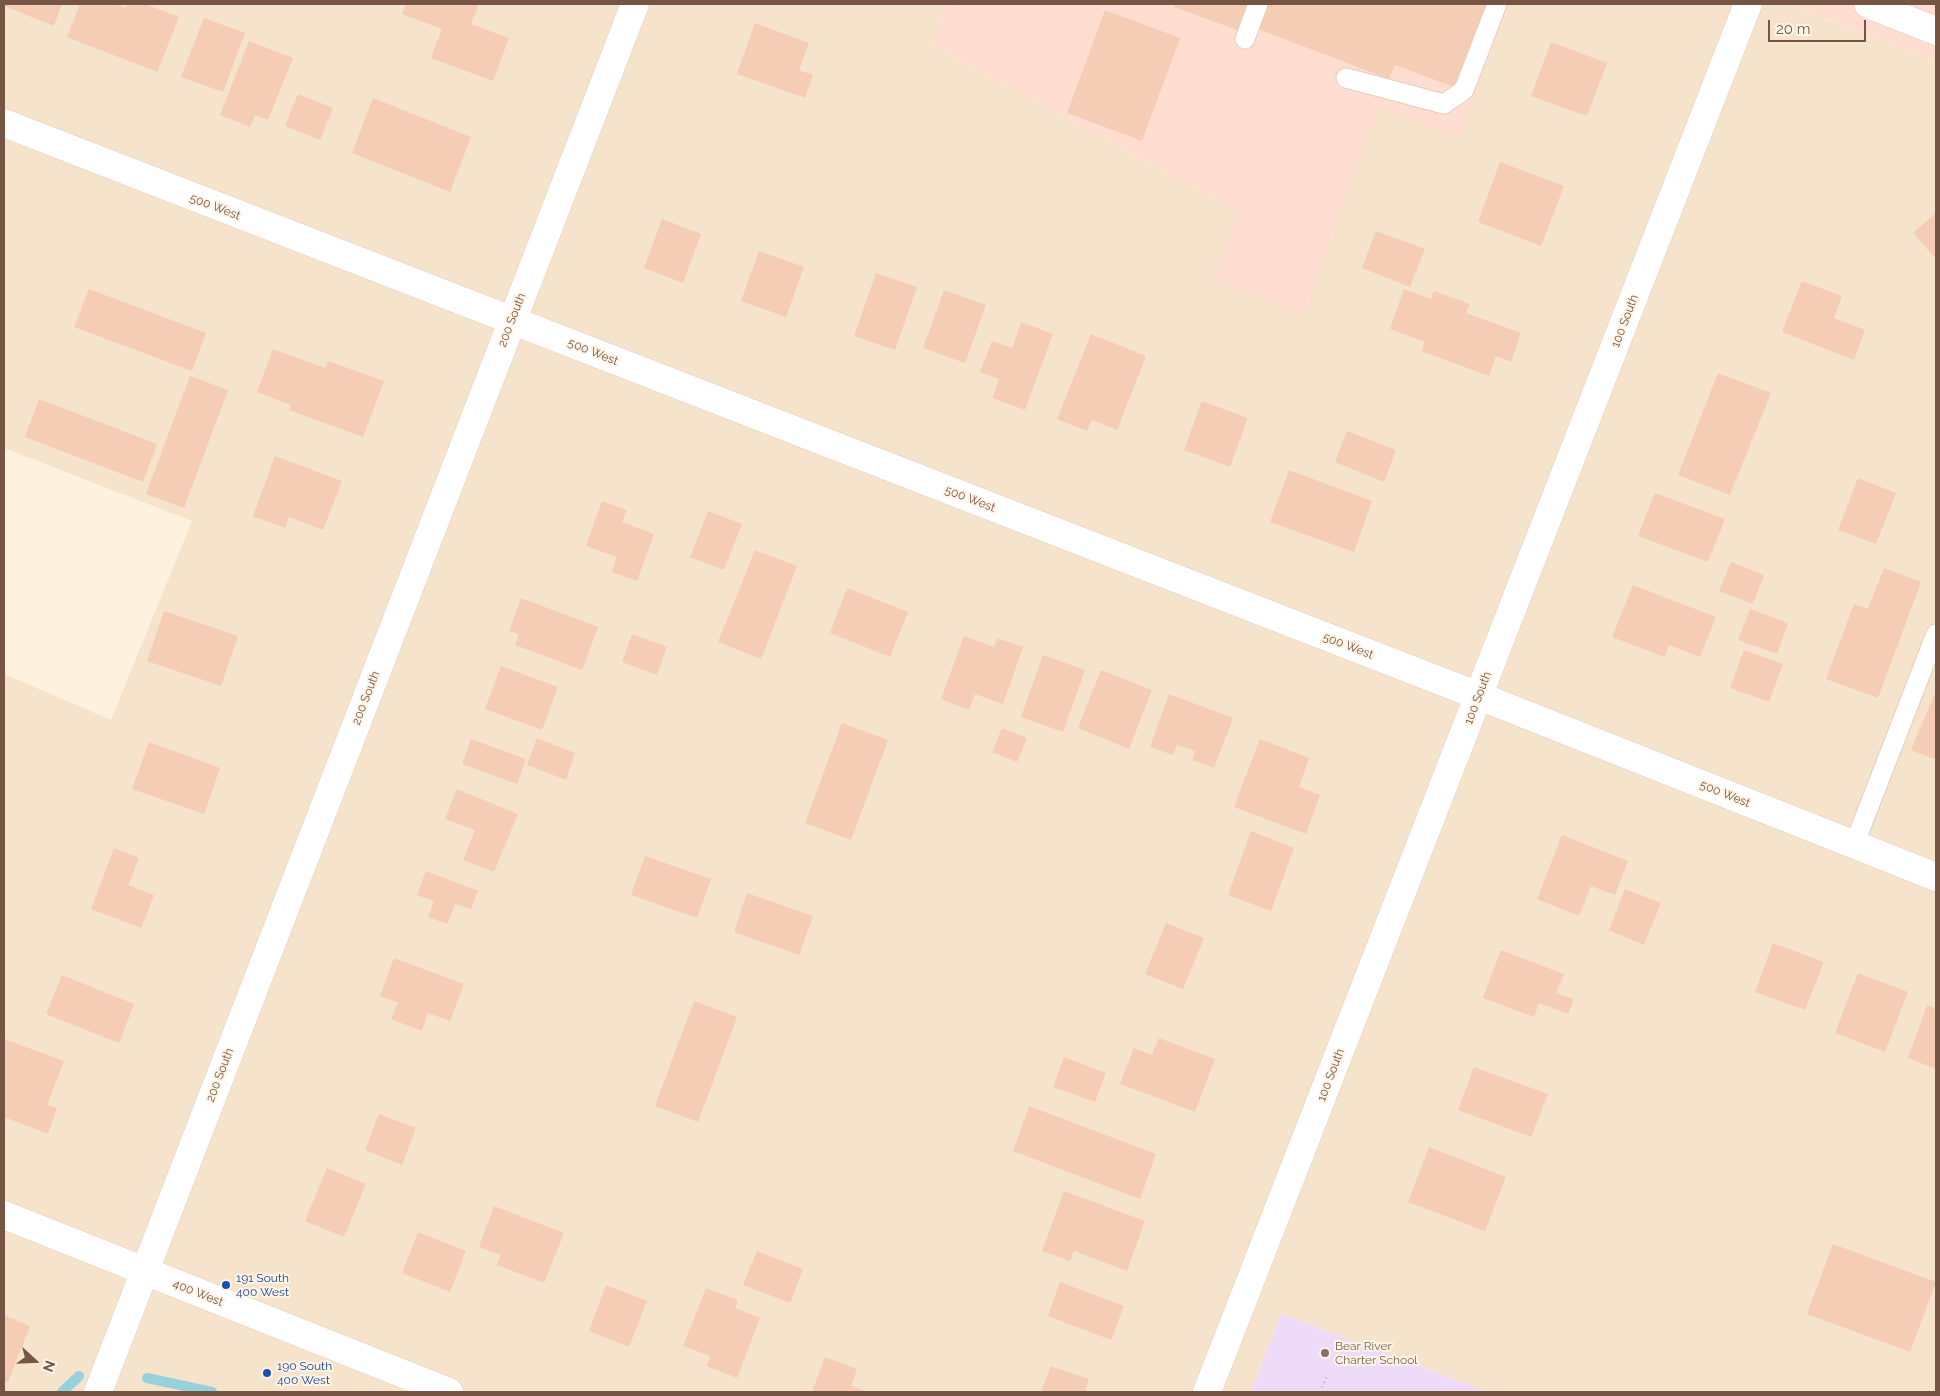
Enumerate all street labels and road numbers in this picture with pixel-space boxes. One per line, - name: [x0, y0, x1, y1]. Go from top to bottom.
- street label: 500 West: [188, 191, 242, 223]
- street label: 200 South: [495, 291, 529, 349]
- street label: 100 South: [1608, 293, 1642, 349]
- street label: 500 West: [566, 335, 620, 369]
- street label: 500 West: [943, 483, 997, 515]
- street label: 500 West: [1321, 630, 1375, 662]
- street label: 200 South: [349, 669, 383, 727]
- street label: 100 South: [1461, 670, 1495, 726]
- street label: 500 West: [1698, 777, 1752, 811]
- street label: 200 South: [203, 1046, 237, 1104]
- street label: 100 South: [1314, 1047, 1348, 1103]
- street label: 400 West: [171, 1276, 225, 1310]

